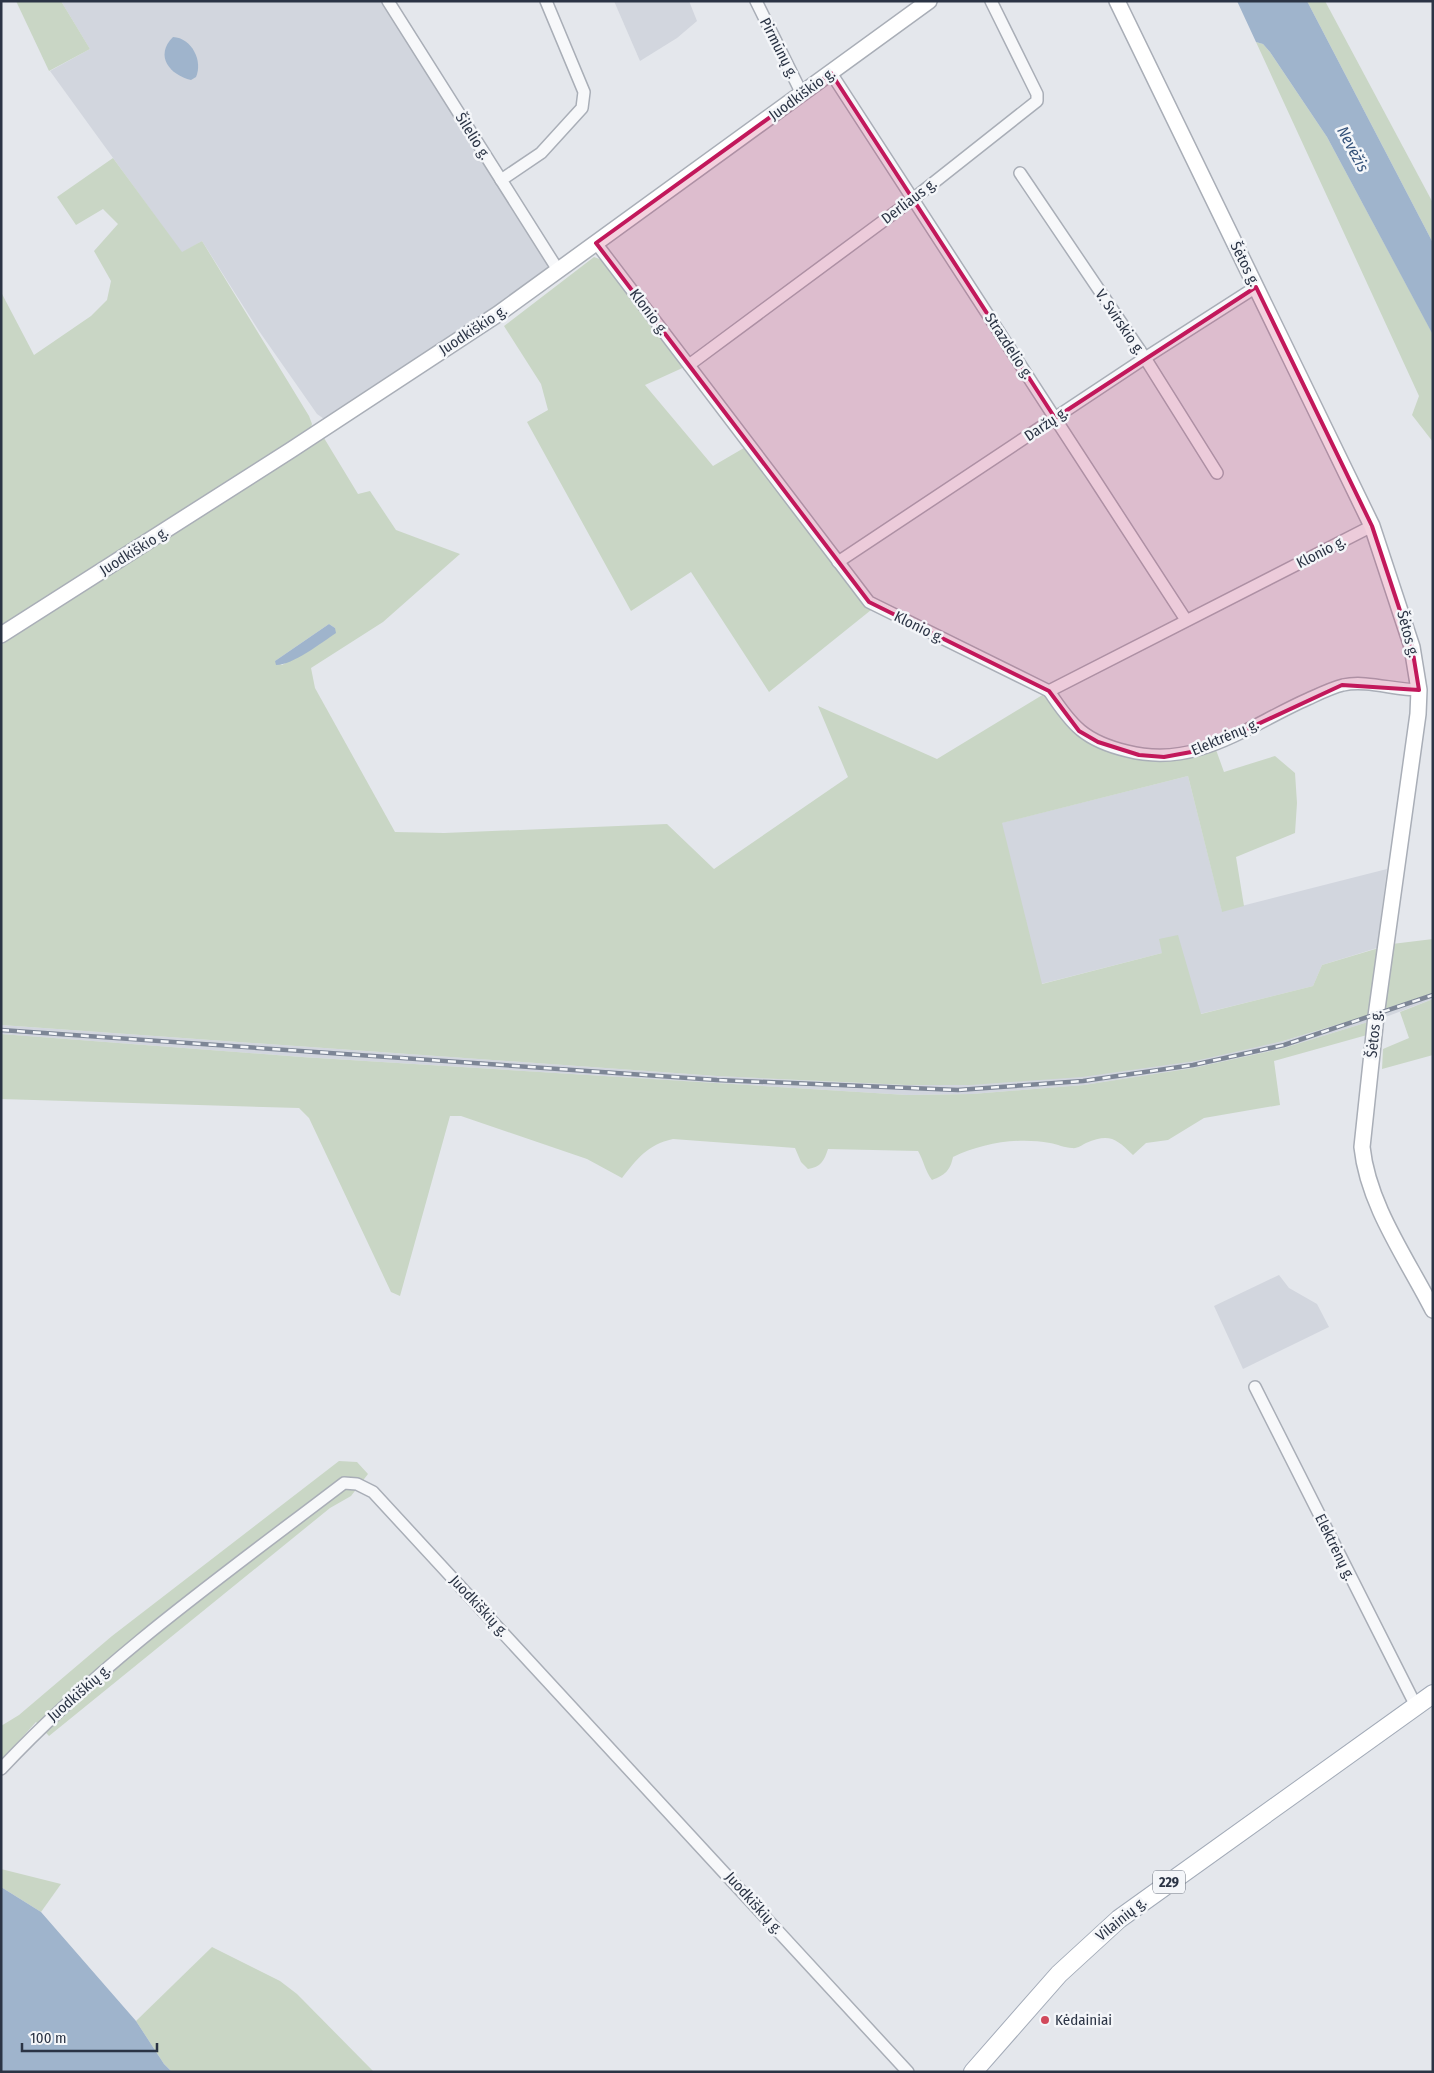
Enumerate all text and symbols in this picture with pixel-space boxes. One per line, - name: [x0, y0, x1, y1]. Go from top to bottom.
- street label: Pirmūnų g.: [756, 15, 802, 81]
- street label: Juodkiškio g.: [765, 64, 839, 124]
- street label: Šilelio g.: [452, 109, 494, 163]
- water label: Nevėžis: [1333, 123, 1373, 175]
- street label: Derliaus g.: [878, 174, 940, 228]
- street label: Šėtos g.: [1226, 239, 1264, 289]
- street label: Klonio g.: [626, 285, 672, 339]
- street label: V. Svirskio g.: [1092, 286, 1148, 358]
- street label: Juodkiškio g.: [436, 301, 510, 359]
- street label: Strazdelio g.: [981, 310, 1037, 382]
- street label: Daržų g.: [1021, 403, 1071, 445]
- street label: Juodkiškio g.: [96, 523, 172, 579]
- street label: Klonio g.: [1293, 532, 1349, 572]
- street label: Klonio g.: [891, 607, 947, 647]
- street label: Šėtos g.: [1393, 609, 1423, 659]
- street label: Elektrėnų g.: [1188, 715, 1262, 759]
- street label: Šėtos g.: [1363, 1009, 1385, 1059]
- street label: Elektrėnų g.: [1311, 1511, 1359, 1583]
- street label: Juodkiškių g.: [446, 1572, 512, 1640]
- street label: Juodkiškių g.: [44, 1661, 114, 1725]
- street label: Juodkiškių g.: [721, 1868, 787, 1938]
- road number: 229: [1153, 1870, 1185, 1894]
- street label: Vilainių g.: [1092, 1893, 1150, 1945]
- place label: Kėdainiai: [1055, 2011, 1112, 2029]
- marker: Kėdainiai: [1039, 2014, 1051, 2026]
- scale bar: [22, 2020, 158, 2052]
- text: 100 m: [30, 2029, 67, 2047]

